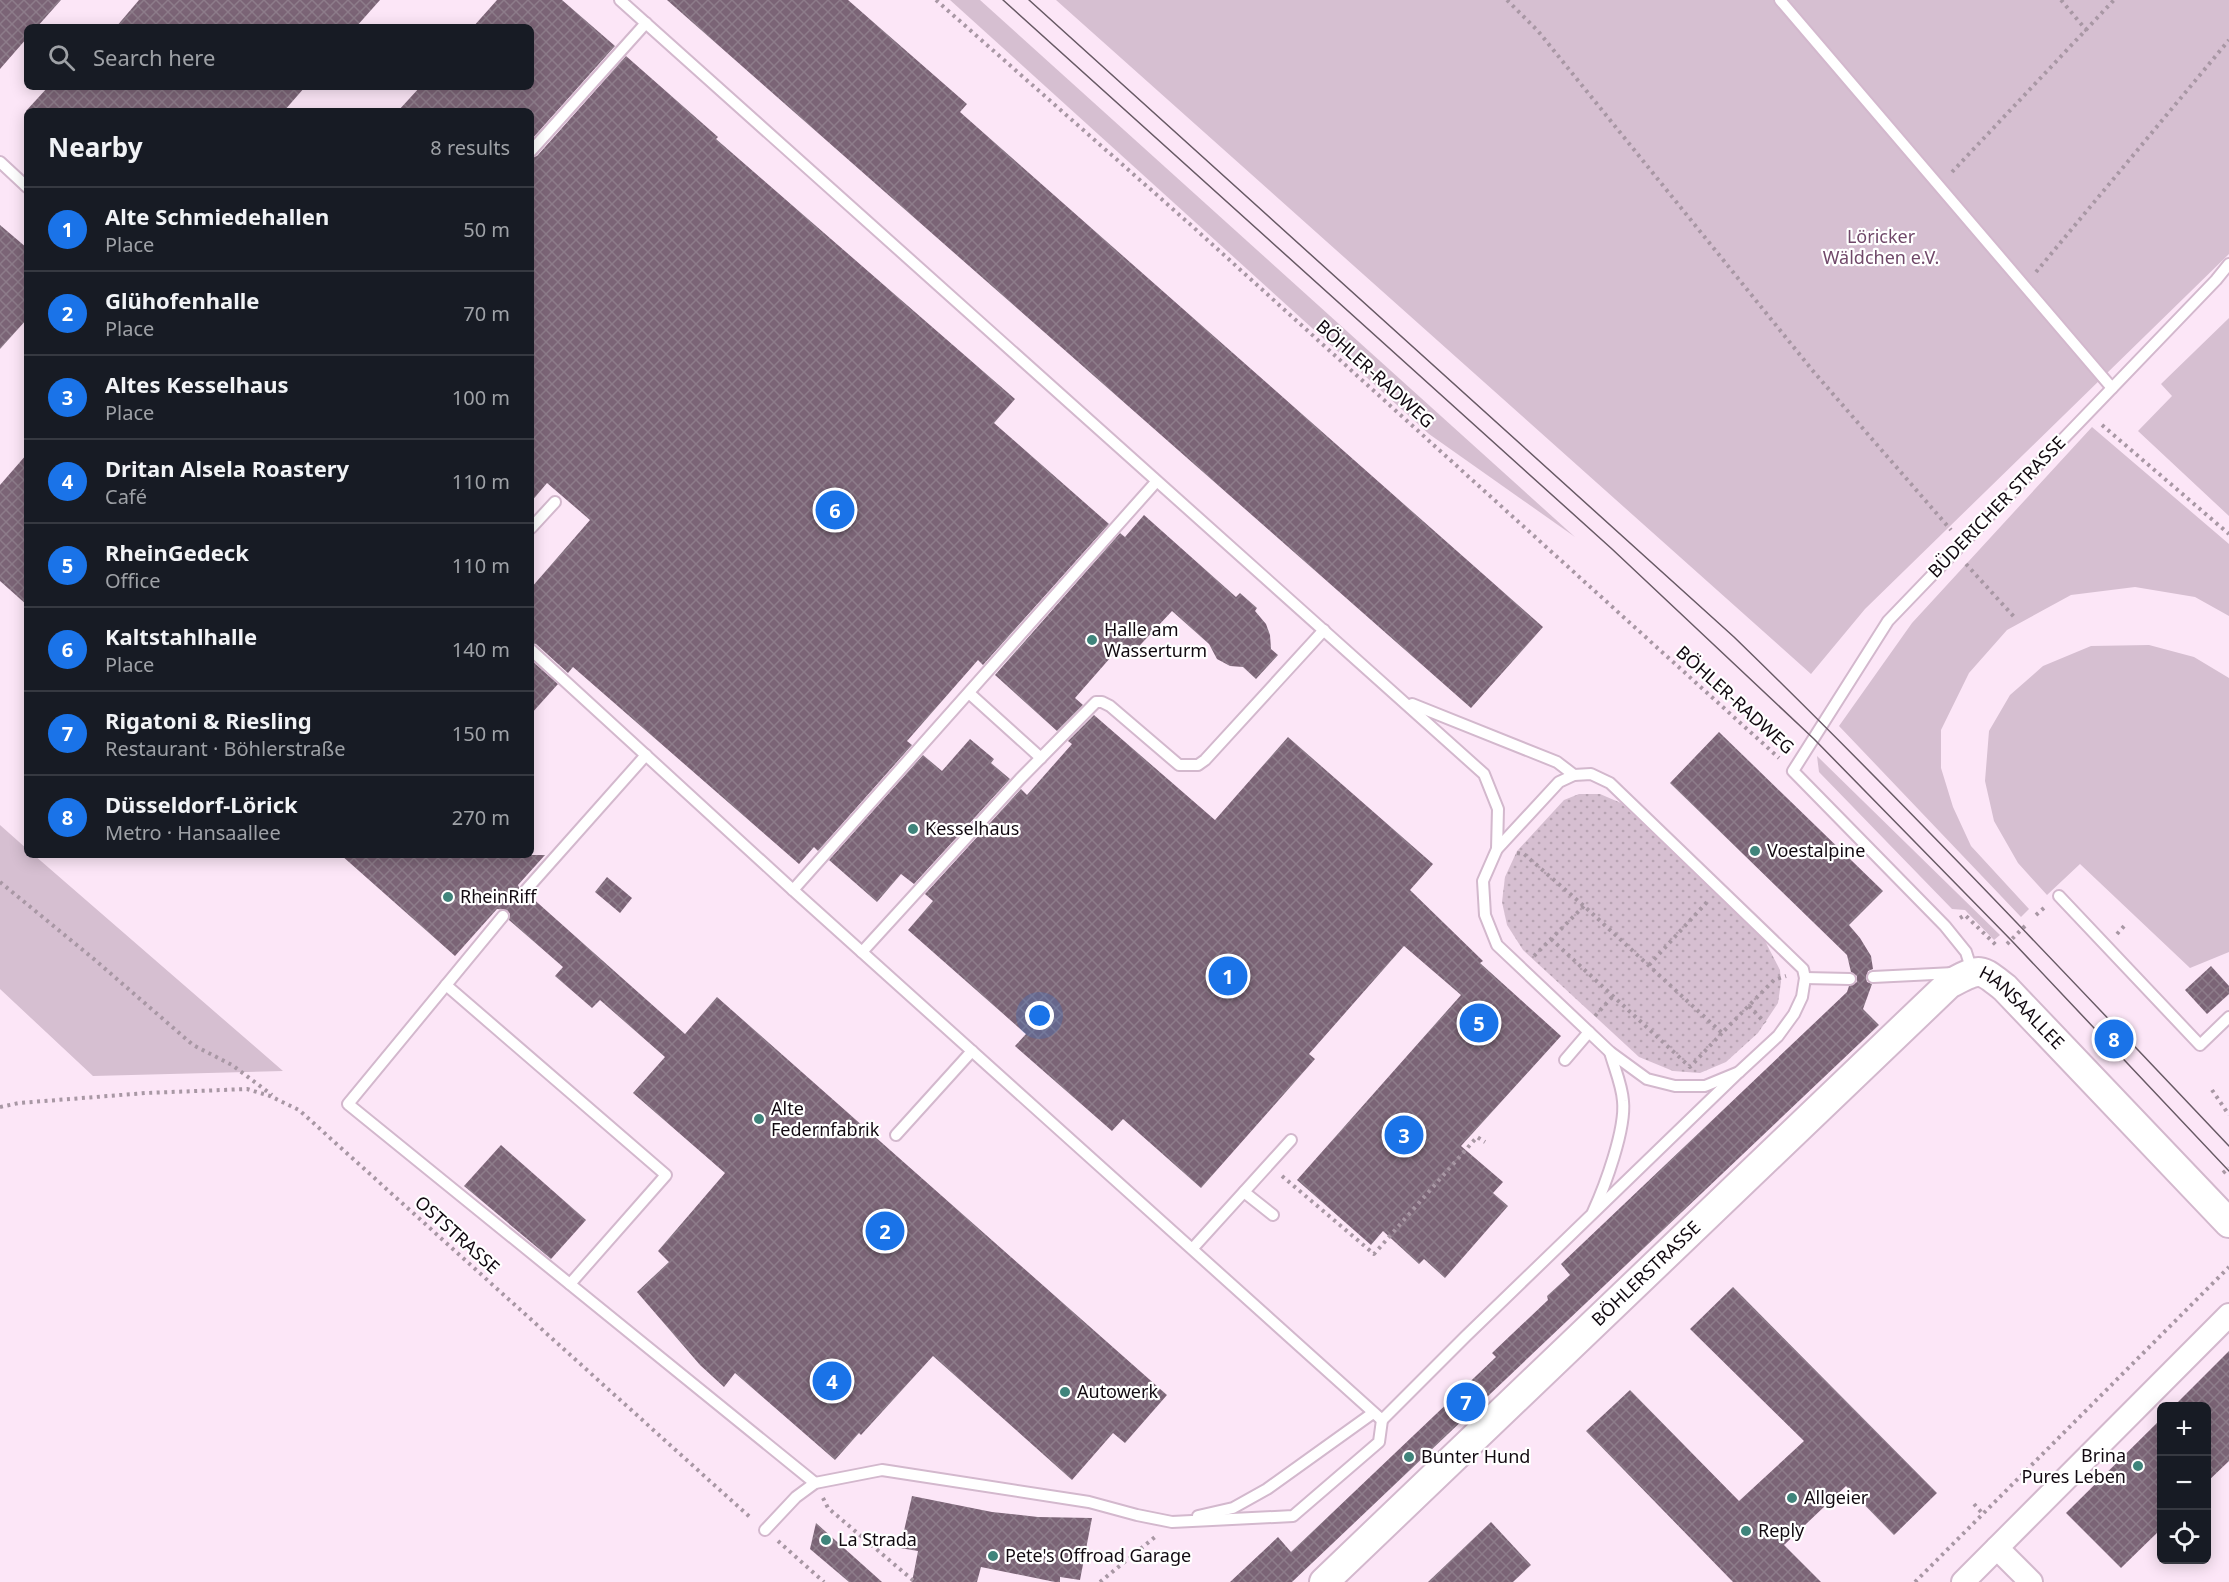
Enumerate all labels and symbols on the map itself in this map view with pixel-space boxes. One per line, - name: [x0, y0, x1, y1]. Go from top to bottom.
- park label: Löricker Wäldchen e.V.: [1823, 224, 1939, 269]
- street label: BÖHLER-RADWEG: [1312, 314, 1440, 433]
- street label: BÜDERICHER STRASSE: [1922, 430, 2070, 582]
- pin: 6: [816, 488, 854, 532]
- place label: Halle am Wasserturm: [1104, 617, 1207, 662]
- marker: Halle am Wasserturm: [1085, 633, 1099, 647]
- street label: BÖHLER-RADWEG: [1672, 640, 1800, 759]
- place label: Kesselhaus: [925, 816, 1019, 840]
- marker: Kesselhaus: [906, 822, 920, 836]
- place label: Voestalpine: [1767, 838, 1865, 862]
- marker: Voestalpine: [1748, 844, 1762, 858]
- place label: RheinRiff: [460, 884, 538, 908]
- marker: RheinRiff: [441, 890, 455, 904]
- pin: 1: [1208, 954, 1248, 998]
- street label: HANSAALLEE: [1975, 960, 2070, 1054]
- pin: 5: [1460, 1000, 1498, 1046]
- your location: [1025, 1001, 1054, 1030]
- pin: 8: [2094, 1016, 2134, 1062]
- place label: Alte Federnfabrik: [771, 1096, 880, 1141]
- marker: Alte Federnfabrik: [752, 1112, 766, 1126]
- pin: 3: [1384, 1112, 1424, 1158]
- street label: OSTSTRASSE: [410, 1190, 505, 1279]
- pin: 2: [866, 1208, 904, 1254]
- street label: BÖHLERSTRASSE: [1586, 1215, 1705, 1331]
- pin: 4: [812, 1358, 852, 1404]
- place label: Autowerk: [1077, 1379, 1158, 1403]
- pin: 7: [1446, 1380, 1486, 1424]
- marker: Autowerk: [1058, 1385, 1072, 1399]
- place label: Brina Pures Leben: [2022, 1443, 2126, 1488]
- place label: Bunter Hund: [1421, 1444, 1530, 1468]
- marker: Bunter Hund: [1402, 1450, 1416, 1464]
- marker: Brina Pures Leben: [2131, 1459, 2145, 1473]
- place label: Allgeier: [1804, 1485, 1869, 1509]
- marker: Allgeier: [1785, 1491, 1799, 1505]
- place label: Reply: [1758, 1518, 1805, 1542]
- marker: Reply: [1739, 1524, 1753, 1538]
- place label: La Strada: [838, 1527, 917, 1551]
- marker: La Strada: [819, 1533, 833, 1547]
- place label: Pete's Offroad Garage: [1005, 1543, 1191, 1567]
- marker: Pete's Offroad Garage: [986, 1549, 1000, 1563]

